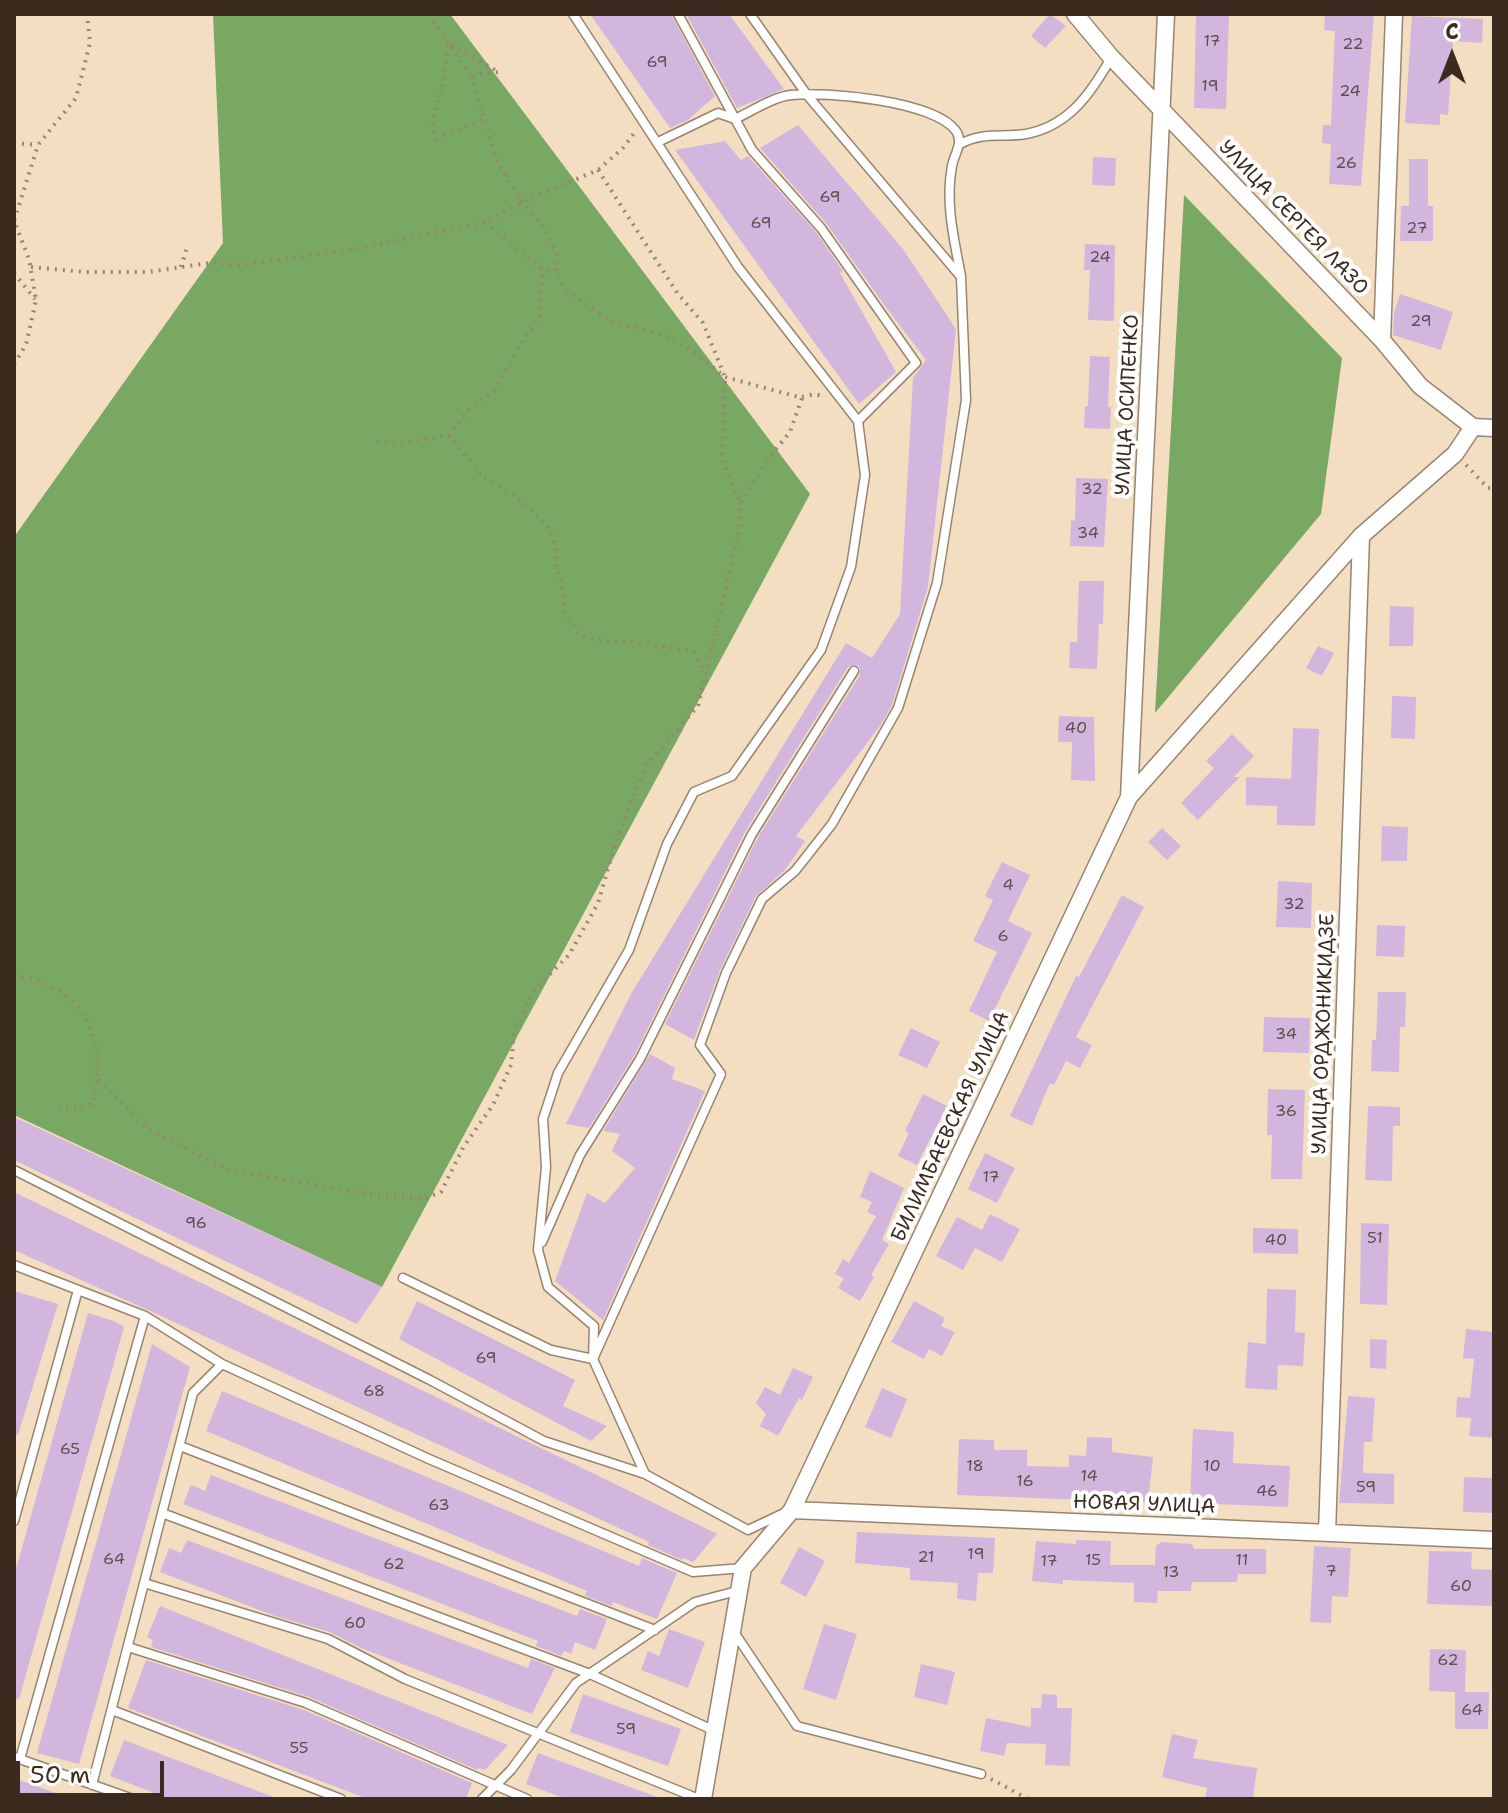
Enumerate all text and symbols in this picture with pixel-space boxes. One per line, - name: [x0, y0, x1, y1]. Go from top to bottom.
- north arrow: [1412, 16, 1492, 96]
- text: С: [1445, 17, 1459, 46]
- house number: 17: [1203, 32, 1221, 52]
- house number: 22: [1342, 35, 1364, 55]
- house number: 69: [646, 53, 668, 73]
- house number: 19: [1201, 77, 1219, 97]
- house number: 24: [1339, 82, 1361, 102]
- street label: УЛИЦА СЕРГЕЯ ЛАЗО: [1213, 136, 1373, 300]
- house number: 26: [1335, 154, 1357, 174]
- house number: 69: [819, 188, 841, 208]
- house number: 69: [750, 214, 772, 234]
- house number: 27: [1406, 219, 1428, 239]
- house number: 24: [1089, 248, 1111, 268]
- house number: 29: [1410, 312, 1432, 332]
- street label: УЛИЦА ОСИПЕНКО: [1111, 314, 1145, 496]
- house number: 32: [1081, 480, 1103, 500]
- house number: 34: [1077, 524, 1099, 544]
- house number: 40: [1065, 719, 1087, 739]
- house number: 4: [1002, 876, 1014, 896]
- house number: 32: [1283, 895, 1305, 915]
- street label: УЛИЦА ОРДЖОНИКИДЗЕ: [1308, 913, 1340, 1155]
- house number: 6: [997, 927, 1009, 947]
- street label: БИЛИМБАЕВСКАЯ УЛИЦА: [887, 1008, 1015, 1246]
- house number: 34: [1275, 1025, 1297, 1045]
- house number: 36: [1275, 1102, 1297, 1122]
- house number: 17: [982, 1168, 1000, 1188]
- house number: 96: [185, 1214, 207, 1234]
- house number: 51: [1367, 1229, 1383, 1249]
- house number: 40: [1265, 1231, 1287, 1251]
- house number: 69: [475, 1349, 497, 1369]
- house number: 68: [363, 1382, 385, 1402]
- house number: 65: [60, 1440, 80, 1460]
- house number: 18: [966, 1457, 984, 1477]
- house number: 10: [1203, 1457, 1221, 1477]
- house number: 14: [1080, 1467, 1098, 1487]
- house number: 16: [1016, 1472, 1034, 1492]
- house number: 59: [1356, 1478, 1376, 1498]
- house number: 46: [1256, 1482, 1278, 1502]
- street label: НОВАЯ УЛИЦА: [1073, 1491, 1215, 1519]
- house number: 63: [428, 1496, 450, 1516]
- house number: 19: [967, 1545, 985, 1565]
- house number: 21: [917, 1548, 935, 1568]
- house number: 64: [103, 1550, 125, 1570]
- house number: 15: [1085, 1551, 1101, 1571]
- house number: 11: [1236, 1551, 1248, 1571]
- house number: 17: [1040, 1552, 1058, 1572]
- house number: 62: [383, 1555, 405, 1575]
- house number: 7: [1325, 1562, 1337, 1582]
- house number: 13: [1162, 1563, 1180, 1583]
- house number: 60: [1450, 1577, 1472, 1597]
- house number: 60: [344, 1614, 366, 1634]
- house number: 62: [1437, 1651, 1459, 1671]
- house number: 64: [1461, 1701, 1483, 1721]
- house number: 59: [616, 1720, 636, 1740]
- house number: 55: [289, 1739, 309, 1759]
- scale bar: [20, 1745, 168, 1795]
- text: 50 m: [30, 1759, 90, 1791]

